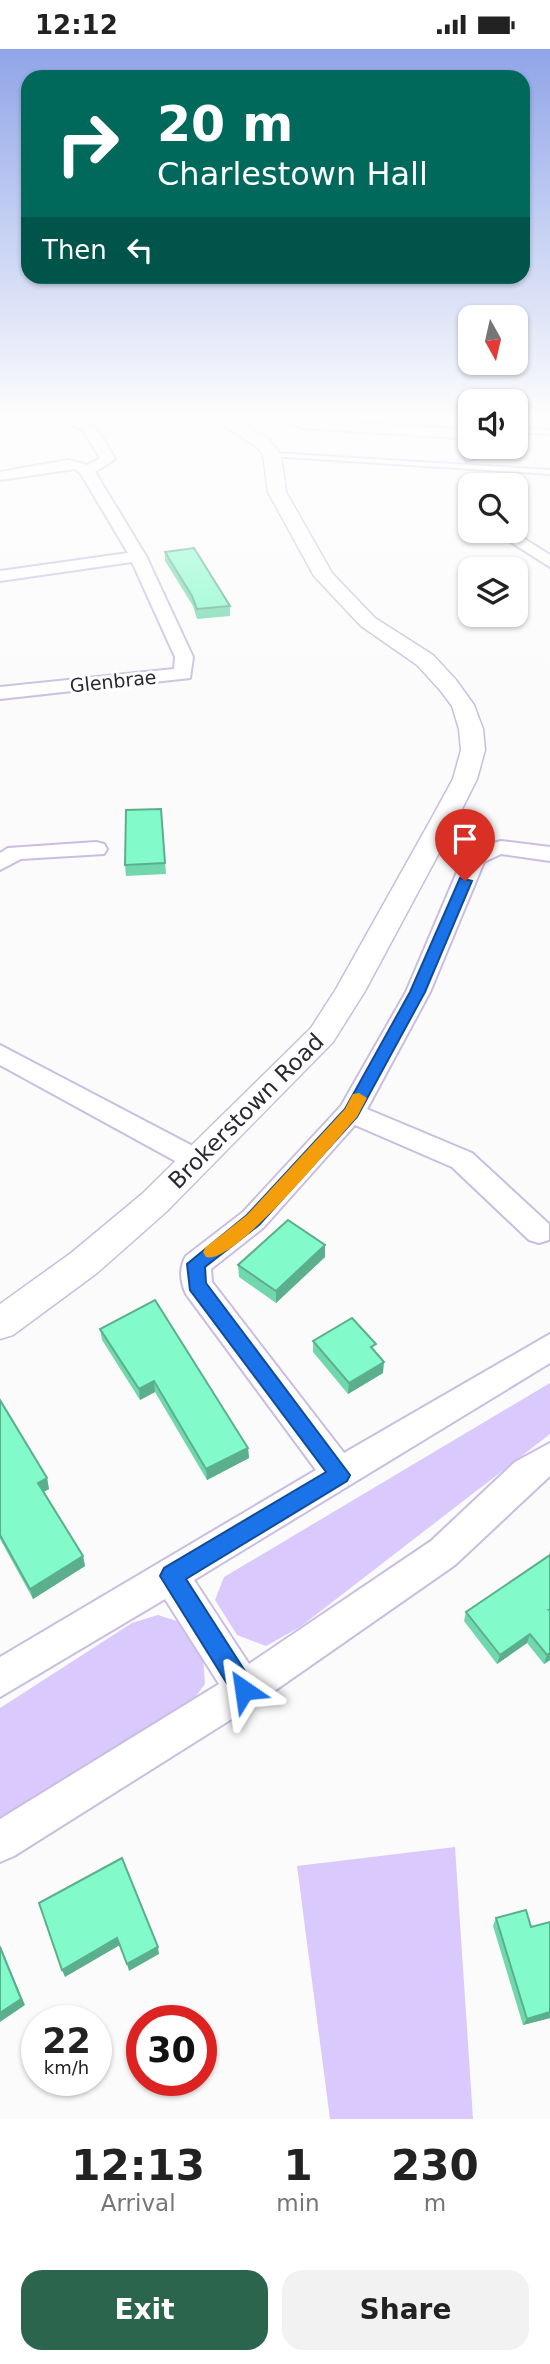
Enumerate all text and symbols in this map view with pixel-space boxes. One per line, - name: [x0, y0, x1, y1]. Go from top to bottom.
- text: 12:12: [35, 10, 118, 40]
- text: 20 m: [157, 96, 293, 153]
- icon: right: [42, 98, 133, 189]
- text: Charlestown Hall: [157, 155, 428, 193]
- icon: left: [121, 231, 159, 269]
- text: Then: [42, 235, 107, 265]
- north arrow: [458, 305, 528, 375]
- map controls: [458, 305, 528, 627]
- button: sound: [458, 389, 528, 459]
- button: search: [458, 473, 528, 543]
- button: layers: [458, 557, 528, 627]
- street label: Glenbrae: [69, 666, 157, 696]
- pin: [435, 809, 495, 881]
- icon: arrive: [446, 820, 484, 858]
- street label: Brokerstown Road: [163, 1028, 329, 1194]
- position arrow: [207, 1653, 281, 1727]
- speed limit sign: 30: [126, 2005, 217, 2096]
- text: 22: [42, 2021, 91, 2061]
- text: km/h: [44, 2057, 89, 2078]
- text: 12:13: [71, 2141, 205, 2190]
- text: 1: [283, 2141, 313, 2190]
- text: 230: [391, 2141, 479, 2190]
- text: Arrival: [101, 2190, 176, 2216]
- text: min: [276, 2190, 320, 2216]
- text: m: [424, 2190, 446, 2216]
- button: Exit: [21, 2270, 268, 2350]
- button: Share: [282, 2270, 529, 2350]

